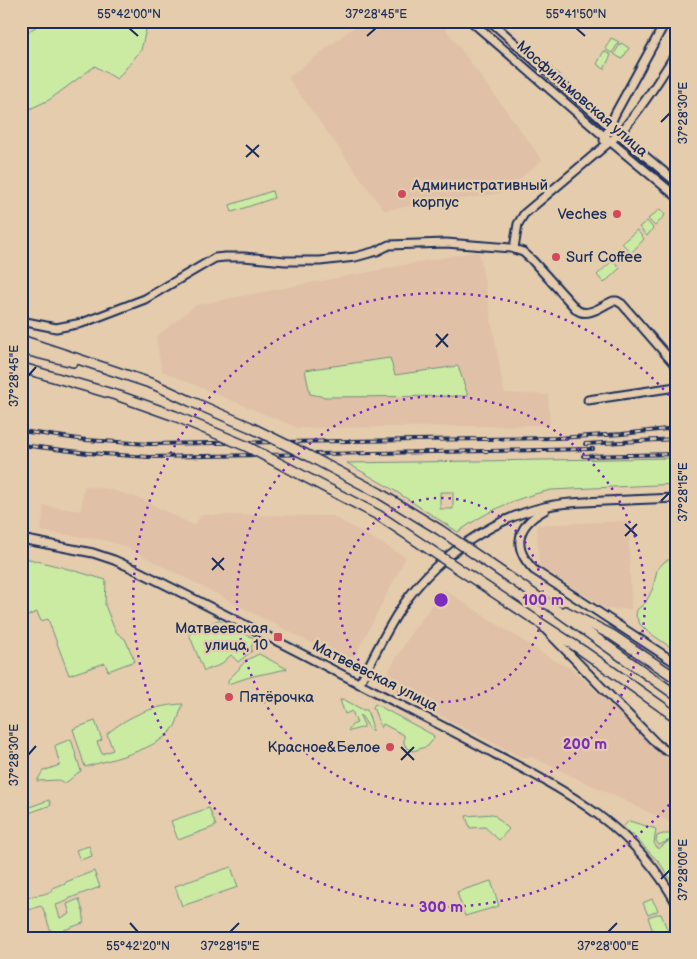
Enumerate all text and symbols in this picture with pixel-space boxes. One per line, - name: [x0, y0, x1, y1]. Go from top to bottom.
- text: 55°42'00"N: [97, 7, 161, 22]
- text: 37°28'45"E: [345, 7, 407, 22]
- text: 55°41'50"N: [545, 7, 607, 22]
- street label: Мосфильмовская улица: [512, 37, 652, 161]
- text: 37°28'30"E: [676, 82, 691, 144]
- place label: Административный корпус: [411, 176, 548, 212]
- marker: Административный корпус: [396, 188, 408, 200]
- place label: Veches: [557, 205, 608, 224]
- marker: Veches: [611, 208, 623, 220]
- place label: Surf Coffee: [566, 248, 642, 267]
- marker: Surf Coffee: [550, 251, 562, 263]
- text: 37°28'45"E: [7, 345, 22, 407]
- text: 37°28'15"E: [676, 462, 691, 522]
- centre of rings: [432, 591, 450, 609]
- text: 100 m: [522, 591, 564, 610]
- place label: Матвеевская улица, 10: [175, 619, 268, 655]
- marker: Матвеевская улица, 10: [272, 631, 284, 643]
- street label: Матвеевская улица: [309, 636, 441, 716]
- place label: Пятёрочка: [239, 688, 314, 707]
- marker: Пятёрочка: [223, 691, 235, 703]
- text: 37°28'30"E: [7, 724, 22, 786]
- text: 200 m: [563, 735, 607, 754]
- place label: Красное&Белое: [268, 738, 380, 757]
- marker: Красное&Белое: [384, 741, 396, 753]
- text: 37°28'00"E: [676, 839, 691, 901]
- text: 300 m: [419, 898, 463, 917]
- text: 55°42'20"N: [106, 939, 170, 954]
- text: 37°28'15"E: [200, 939, 260, 954]
- text: 37°28'00"E: [577, 939, 639, 954]

